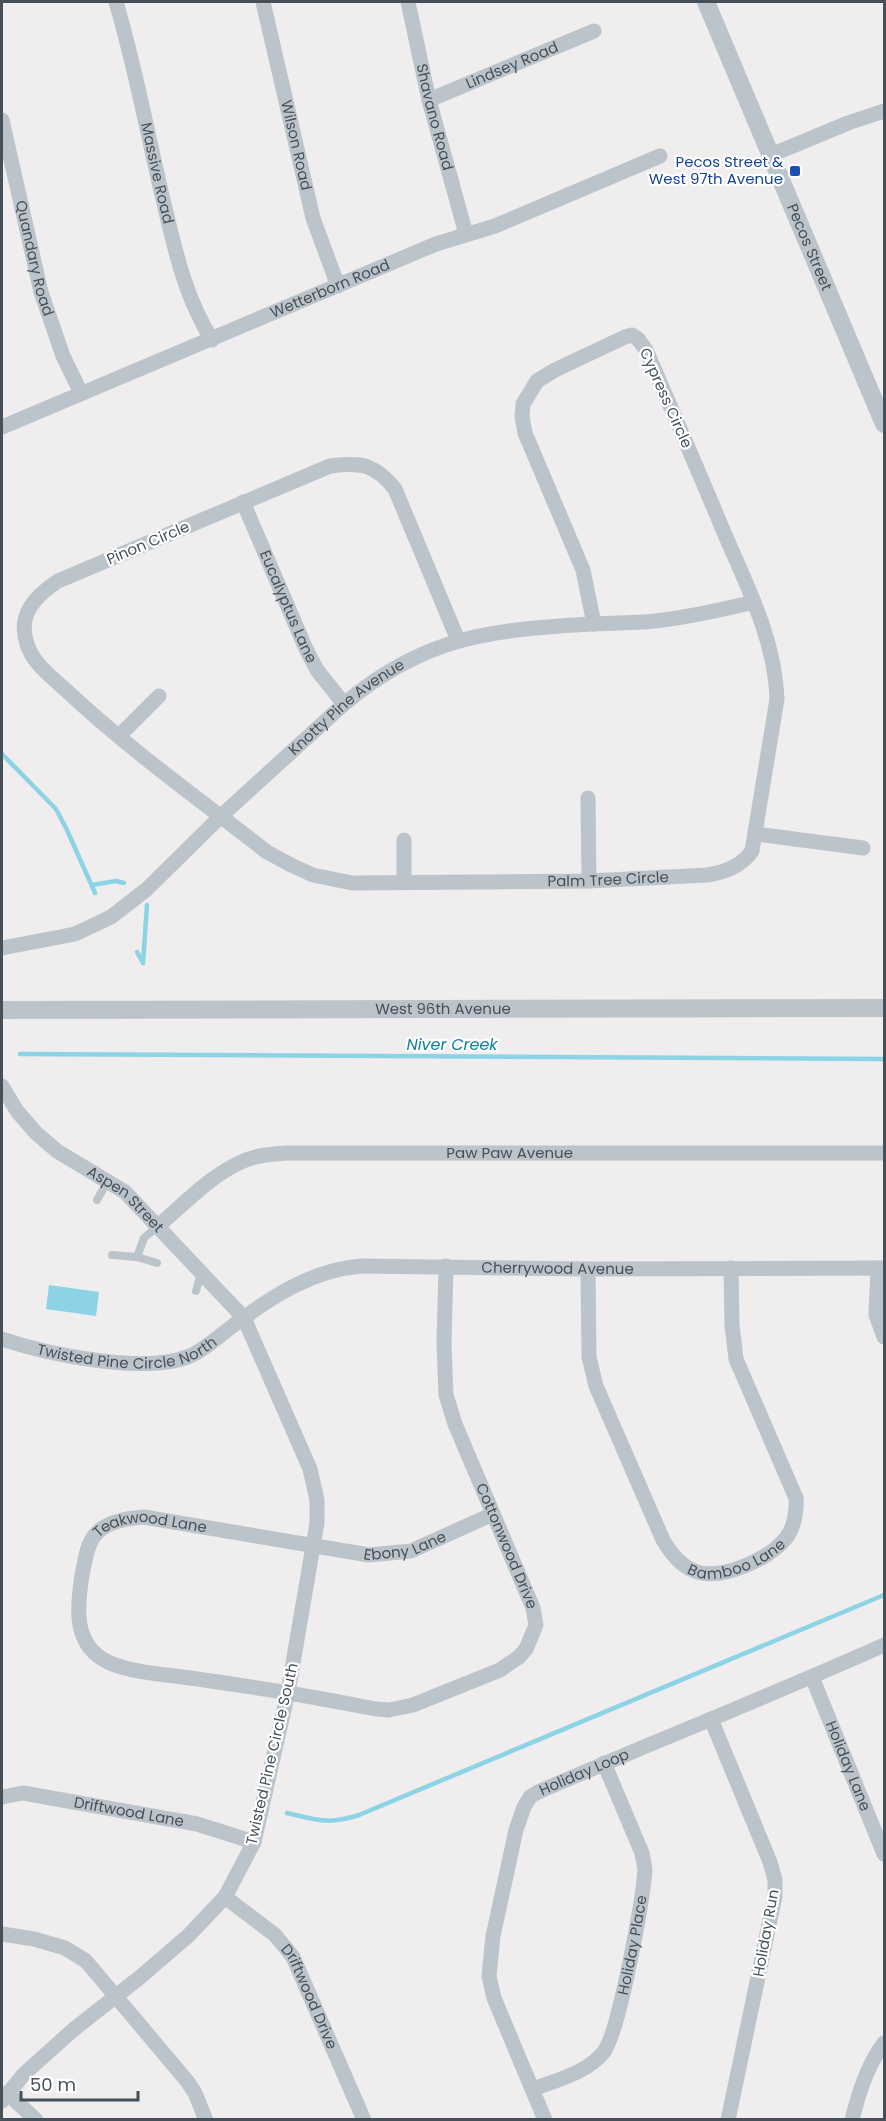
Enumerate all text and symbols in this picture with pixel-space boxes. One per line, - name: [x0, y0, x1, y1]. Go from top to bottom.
- street label: Lindsey Road: [462, 36, 561, 94]
- street label: Shavano Road: [411, 62, 459, 173]
- street label: Wilson Road: [276, 98, 317, 192]
- street label: Massive Road: [136, 120, 179, 226]
- place label: Pecos Street & West 97th Avenue: [649, 151, 783, 189]
- marker: Pecos Street & West 97th Avenue: [788, 164, 802, 178]
- street label: Quandary Road: [11, 198, 60, 319]
- street label: Pecos Street: [782, 200, 838, 294]
- street label: Wetterborn Road: [267, 254, 393, 323]
- street label: Cypress Circle: [635, 344, 698, 451]
- street label: Pinon Circle: [103, 516, 192, 569]
- street label: Eucalyptus Lane: [255, 547, 323, 667]
- street label: Knotty Pine Avenue: [284, 654, 408, 760]
- street label: Palm Tree Circle: [547, 866, 669, 891]
- street label: West 96th Avenue: [375, 998, 511, 1019]
- water label: Niver Creek: [406, 1033, 498, 1056]
- street label: Paw Paw Avenue: [446, 1142, 573, 1163]
- street label: Aspen Street: [83, 1160, 169, 1237]
- street label: Cherrywood Avenue: [481, 1257, 634, 1279]
- street label: Twisted Pine Circle North: [35, 1331, 221, 1374]
- street label: Cottonwood Drive: [471, 1480, 543, 1612]
- street label: Teakwood Lane: [88, 1506, 209, 1542]
- street label: Ebony Lane: [362, 1526, 449, 1565]
- street label: Bamboo Lane: [684, 1534, 790, 1584]
- street label: Twisted Pine Circle South: [240, 1661, 303, 1847]
- street label: Holiday Lane: [821, 1717, 876, 1814]
- street label: Holiday Loop: [536, 1743, 632, 1800]
- street label: Driftwood Lane: [72, 1791, 186, 1832]
- street label: Holiday Run: [747, 1888, 784, 1978]
- street label: Holiday Place: [612, 1894, 652, 1997]
- street label: Driftwood Drive: [276, 1939, 343, 2052]
- scale bar: [21, 2064, 138, 2102]
- text: 50 m: [30, 2072, 76, 2097]

